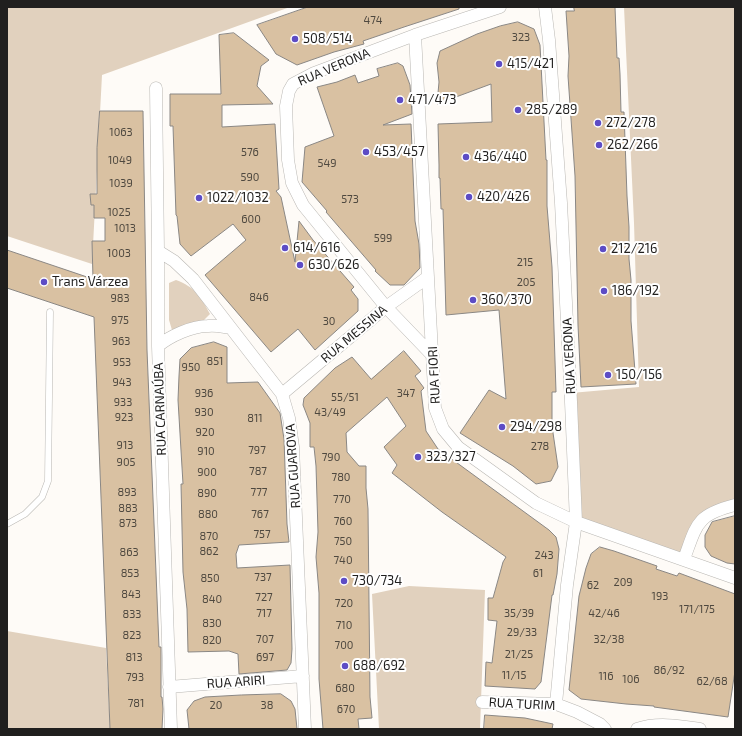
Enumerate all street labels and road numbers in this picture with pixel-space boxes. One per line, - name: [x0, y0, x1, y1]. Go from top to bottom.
- street label: RUA VERONA: [296, 45, 372, 89]
- street label: RUA MESSINA: [318, 302, 390, 366]
- street label: RUA VERONA: [559, 317, 579, 395]
- street label: RUA FIORI: [425, 346, 443, 404]
- street label: RUA CARNAÚBA: [151, 362, 169, 456]
- street label: RUA GUAROVA: [282, 423, 304, 509]
- street label: RUA ARIRI: [206, 672, 266, 692]
- street label: RUA TURIM: [488, 694, 556, 714]

